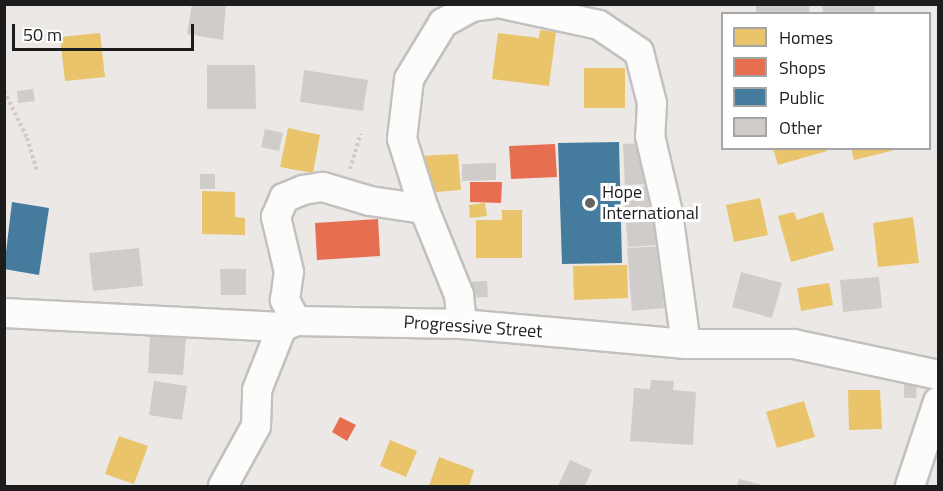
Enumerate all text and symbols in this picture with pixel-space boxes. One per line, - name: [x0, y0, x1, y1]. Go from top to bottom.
- scale bar: [15, 12, 196, 50]
- legend: [721, 12, 931, 150]
- text: 50 m: [23, 21, 62, 48]
- text: Homes: [779, 24, 833, 51]
- text: Shops: [779, 54, 826, 81]
- text: Public: [779, 84, 825, 111]
- text: Other: [779, 114, 822, 141]
- place label: Hope International: [602, 182, 699, 224]
- marker: Hope International: [583, 196, 597, 210]
- street label: Progressive Street: [403, 311, 543, 343]

